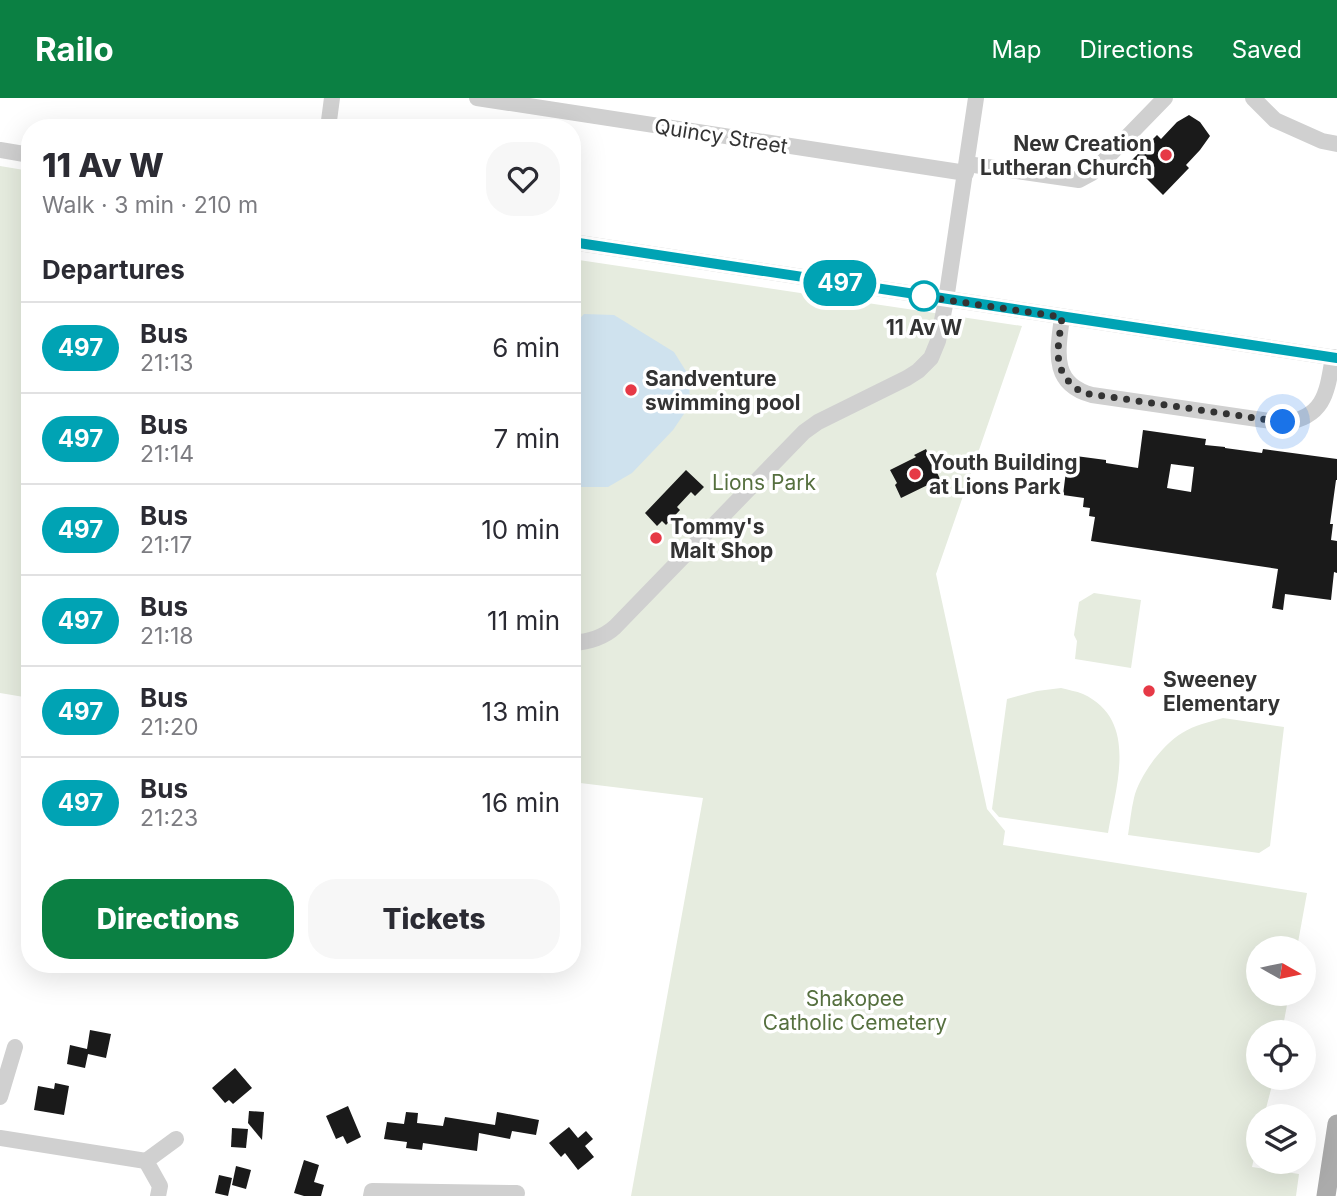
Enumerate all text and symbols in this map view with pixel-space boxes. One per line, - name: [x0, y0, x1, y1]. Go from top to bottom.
- text: Railo: [35, 29, 114, 69]
- text: Map: [992, 35, 1041, 64]
- text: Directions: [1079, 35, 1194, 64]
- text: Saved: [1232, 35, 1302, 64]
- street label: Quincy Street: [653, 113, 790, 159]
- place label: New Creation Lutheran Church: [980, 131, 1152, 180]
- button: heart: [486, 142, 560, 216]
- text: 11 Av W: [42, 145, 164, 185]
- marker: New Creation Lutheran Church: [1158, 147, 1174, 163]
- text: Walk · 3 min · 210 m: [42, 191, 258, 219]
- text: Departures: [42, 254, 185, 285]
- line badge: 497: [800, 260, 880, 306]
- text: 497: [817, 268, 863, 297]
- marker: 11 Av W: [909, 281, 939, 311]
- place label: 11 Av W: [886, 315, 963, 340]
- text: Bus: [140, 318, 188, 349]
- text: 6 min: [492, 332, 560, 363]
- text: 497: [58, 333, 103, 362]
- text: 21:13: [140, 349, 194, 377]
- place label: Sandventure swimming pool: [645, 366, 800, 415]
- marker: Sandventure swimming pool: [623, 382, 639, 398]
- your location: [1265, 404, 1300, 439]
- text: Bus: [140, 409, 188, 440]
- text: 7 min: [494, 423, 560, 454]
- text: 497: [58, 424, 103, 453]
- text: 21:14: [140, 440, 194, 468]
- place label: Youth Building at Lions Park: [929, 450, 1077, 499]
- marker: Youth Building at Lions Park: [907, 466, 923, 482]
- park label: Lions Park: [712, 470, 816, 495]
- text: Bus: [140, 500, 188, 531]
- text: 10 min: [481, 514, 560, 545]
- place label: Tommy's Malt Shop: [670, 514, 773, 563]
- text: 497: [58, 515, 103, 544]
- marker: Tommy's Malt Shop: [648, 530, 664, 546]
- text: 21:17: [140, 531, 192, 559]
- text: Bus: [140, 591, 188, 622]
- text: 11 min: [487, 605, 560, 636]
- text: 497: [58, 606, 103, 635]
- text: 21:18: [140, 622, 194, 650]
- place label: Sweeney Elementary: [1163, 667, 1281, 716]
- text: Bus: [140, 682, 188, 713]
- marker: Sweeney Elementary: [1141, 683, 1157, 699]
- text: 13 min: [482, 696, 560, 727]
- text: 497: [58, 697, 103, 726]
- text: 21:20: [140, 713, 199, 741]
- text: Bus: [140, 773, 188, 804]
- text: 16 min: [482, 787, 560, 818]
- text: 497: [58, 788, 103, 817]
- text: 21:23: [140, 804, 198, 832]
- button: Directions: [42, 879, 294, 959]
- button: Tickets: [308, 879, 560, 959]
- north arrow: [1246, 936, 1316, 1006]
- map controls: [1246, 936, 1316, 1174]
- park label: Shakopee Catholic Cemetery: [763, 986, 947, 1035]
- button: locate: [1246, 1020, 1316, 1090]
- button: layers: [1246, 1104, 1316, 1174]

